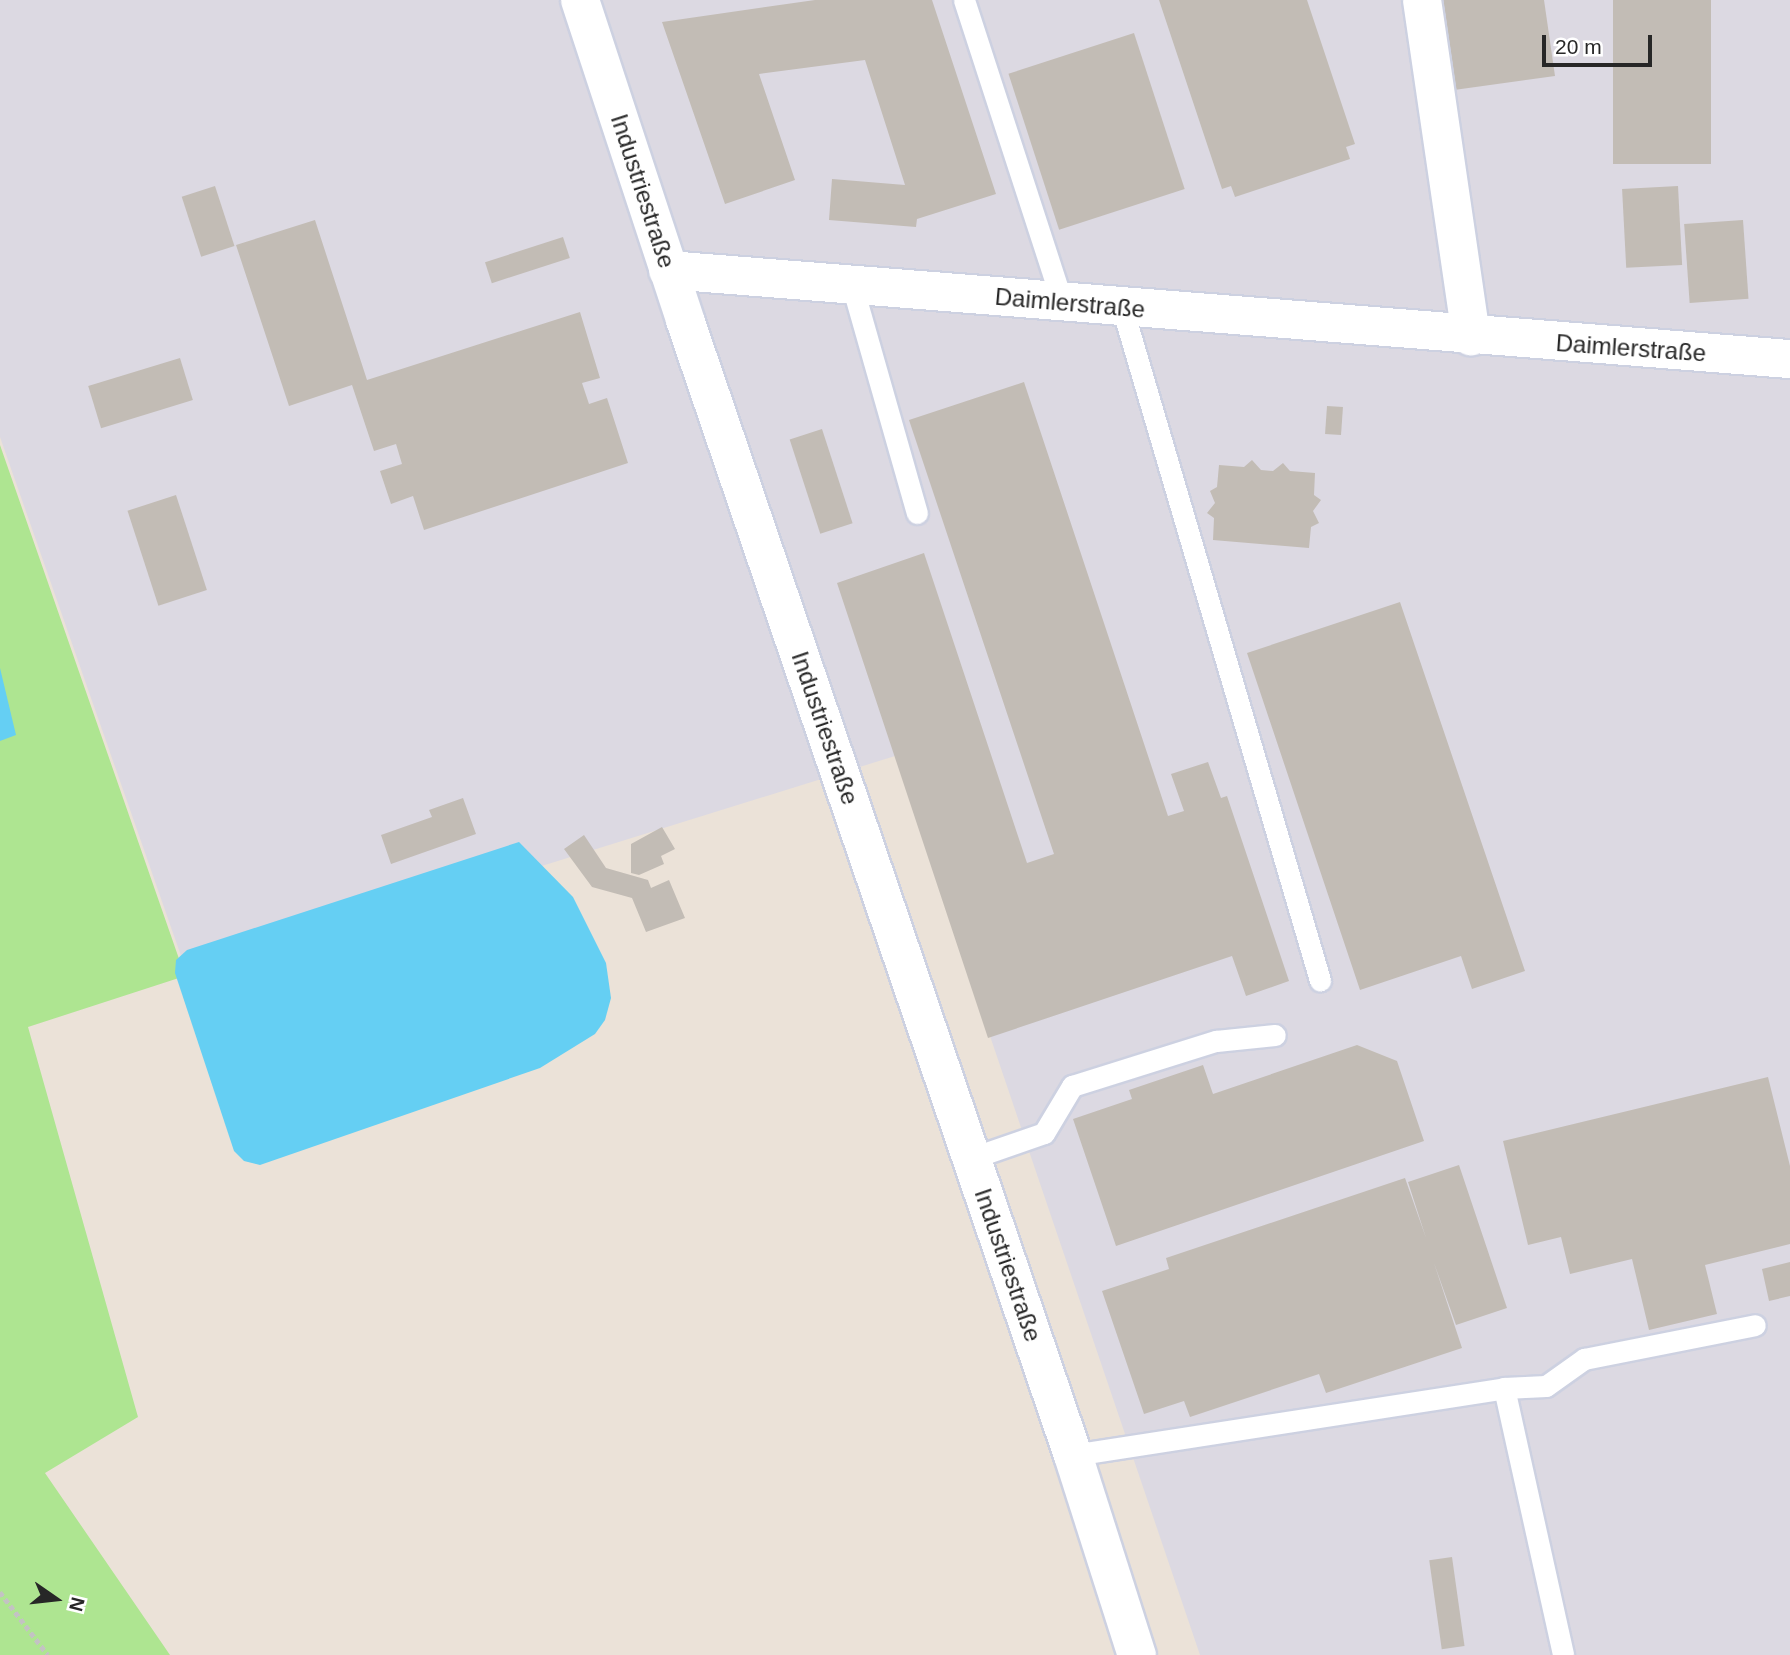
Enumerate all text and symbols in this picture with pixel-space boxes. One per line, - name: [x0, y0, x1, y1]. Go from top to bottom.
- scale bar: [1545, 21, 1655, 65]
- text: 20 m: [1555, 35, 1602, 58]
- street label: Industriestraße: [605, 110, 681, 272]
- street label: Daimlerstraße: [994, 282, 1146, 324]
- street label: Daimlerstraße: [1555, 328, 1707, 368]
- street label: Industriestraße: [785, 648, 865, 808]
- street label: Industriestraße: [968, 1185, 1048, 1345]
- north arrow: [21, 1564, 91, 1634]
- text: N: [65, 1595, 89, 1613]

